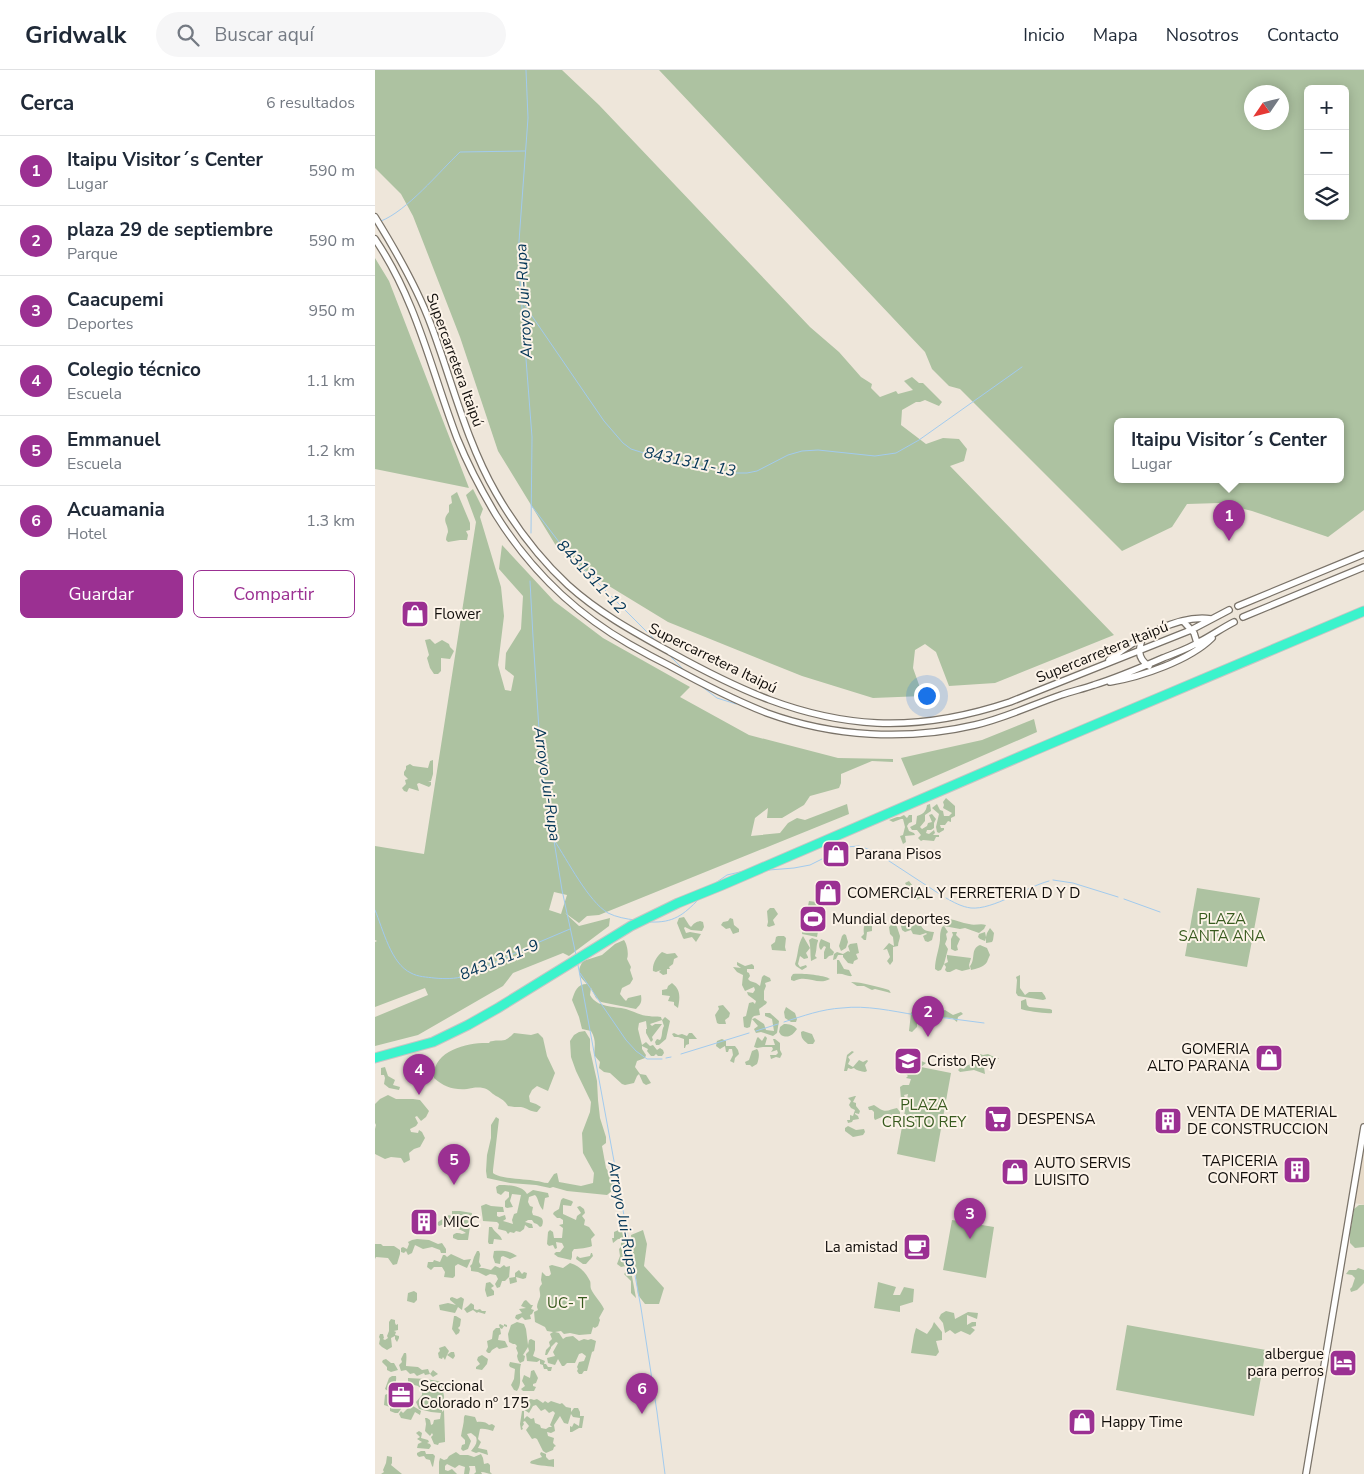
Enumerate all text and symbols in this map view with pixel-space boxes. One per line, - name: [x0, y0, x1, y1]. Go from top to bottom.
- search box: [156, 12, 506, 57]
- text: Gridwalk: [25, 19, 126, 51]
- icon: search: [174, 21, 202, 49]
- text: Buscar aquí: [214, 22, 314, 48]
- text: Inicio: [1023, 23, 1065, 47]
- text: Mapa: [1093, 23, 1138, 47]
- text: Nosotros: [1166, 23, 1239, 47]
- text: Contacto: [1267, 23, 1339, 47]
- north arrow: [1244, 85, 1289, 130]
- map controls: [1304, 85, 1349, 220]
- button: +: [1304, 85, 1349, 130]
- text: Cerca: [20, 89, 74, 117]
- text: 6 resultados: [266, 92, 355, 114]
- button: −: [1304, 130, 1349, 175]
- text: Itaipu Visitor´s Center: [67, 147, 263, 173]
- text: 1: [31, 160, 41, 182]
- text: 590 m: [308, 160, 355, 182]
- text: Lugar: [67, 173, 108, 195]
- button: layers: [1304, 175, 1349, 220]
- text: plaza 29 de septiembre: [67, 217, 273, 243]
- text: 2: [31, 230, 41, 252]
- text: 590 m: [308, 230, 355, 252]
- text: Parque: [67, 243, 118, 265]
- water label: Arroyo Jui-Rupa: [510, 243, 538, 360]
- text: Caacupemi: [67, 287, 164, 313]
- street label: Supercarretera Itaipú: [421, 290, 489, 430]
- text: 3: [31, 300, 41, 322]
- text: 950 m: [308, 300, 355, 322]
- text: Deportes: [67, 313, 134, 335]
- text: Colegio técnico: [67, 357, 201, 383]
- text: 4: [31, 370, 41, 392]
- text: 1.1 km: [306, 370, 355, 392]
- text: Escuela: [67, 383, 122, 405]
- popup: [1114, 418, 1344, 483]
- text: Emmanuel: [67, 427, 161, 453]
- text: Itaipu Visitor´s Center: [1131, 427, 1327, 453]
- text: 5: [31, 440, 41, 462]
- text: 1.2 km: [306, 440, 355, 462]
- water label: 8431311-13: [642, 442, 738, 482]
- text: Escuela: [67, 453, 122, 475]
- text: Lugar: [1131, 453, 1172, 475]
- text: Acuamania: [67, 497, 165, 523]
- pin: 1: [1213, 500, 1245, 541]
- text: 6: [31, 510, 41, 532]
- text: 1.3 km: [306, 510, 355, 532]
- text: Hotel: [67, 523, 107, 545]
- water label: 8431311-12: [551, 535, 631, 618]
- button: Guardar: [20, 570, 183, 618]
- button: Compartir: [193, 570, 355, 618]
- shop icon: Flower: [400, 599, 430, 629]
- place label: Flower: [434, 604, 481, 624]
- street label: Supercarretera Itaipú: [1033, 616, 1171, 688]
- street label: Supercarretera Itaipú: [645, 618, 781, 698]
- your location: [914, 683, 940, 709]
- water label: Arroyo Jui-Rupa: [528, 725, 566, 843]
- shop icon: Parana Pisos: [821, 839, 851, 869]
- place label: Parana Pisos: [855, 844, 941, 864]
- shop icon: COMERCIAL Y FERRETERIA D Y D: [813, 878, 843, 908]
- place label: COMERCIAL Y FERRETERIA D Y D: [847, 883, 1080, 903]
- sports icon: Mundial deportes: [798, 904, 828, 934]
- place label: Mundial deportes: [832, 909, 950, 929]
- park label: PLAZA SANTA ANA: [1179, 909, 1265, 946]
- water label: 8431311-9: [457, 934, 542, 986]
- pin: 2: [912, 996, 944, 1037]
- place label: GOMERIA ALTO PARANA: [1147, 1039, 1250, 1076]
- shop icon: GOMERIA ALTO PARANA: [1254, 1043, 1284, 1073]
- school or university icon: Cristo Rey: [893, 1046, 923, 1076]
- place label: Cristo Rey: [927, 1051, 996, 1071]
- pin: 4: [403, 1054, 435, 1095]
- park label: PLAZA CRISTO REY: [882, 1095, 967, 1132]
- place label: VENTA DE MATERIAL DE CONSTRUCCION: [1186, 1102, 1337, 1139]
- supermarket icon: DESPENSA: [983, 1104, 1013, 1134]
- building icon: VENTA DE MATERIAL DE CONSTRUCCION: [1153, 1106, 1183, 1136]
- place label: DESPENSA: [1017, 1109, 1095, 1129]
- pin: 5: [438, 1144, 470, 1185]
- place label: TAPICERIA CONFORT: [1202, 1151, 1278, 1188]
- place label: AUTO SERVIS LUISITO: [1034, 1153, 1131, 1190]
- building icon: TAPICERIA CONFORT: [1282, 1155, 1312, 1185]
- shop icon: AUTO SERVIS LUISITO: [1000, 1157, 1030, 1187]
- water label: Arroyo Jui-Rupa: [602, 1159, 644, 1277]
- pin: 3: [954, 1198, 986, 1239]
- building icon: MICC: [409, 1207, 439, 1237]
- place label: MICC: [443, 1212, 480, 1232]
- cafe icon: La amistad: [902, 1232, 932, 1262]
- place label: La amistad: [825, 1237, 898, 1257]
- park label: UC- T: [547, 1293, 587, 1313]
- place label: albergue para perros: [1247, 1344, 1324, 1381]
- hotel icon: albergue para perros: [1328, 1348, 1358, 1378]
- pin: 6: [626, 1373, 658, 1414]
- place label: Seccional Colorado nº 175: [420, 1376, 529, 1413]
- office icon: Seccional Colorado nº 175: [386, 1380, 416, 1410]
- shop icon: Happy Time: [1067, 1407, 1097, 1437]
- place label: Happy Time: [1101, 1412, 1183, 1432]

